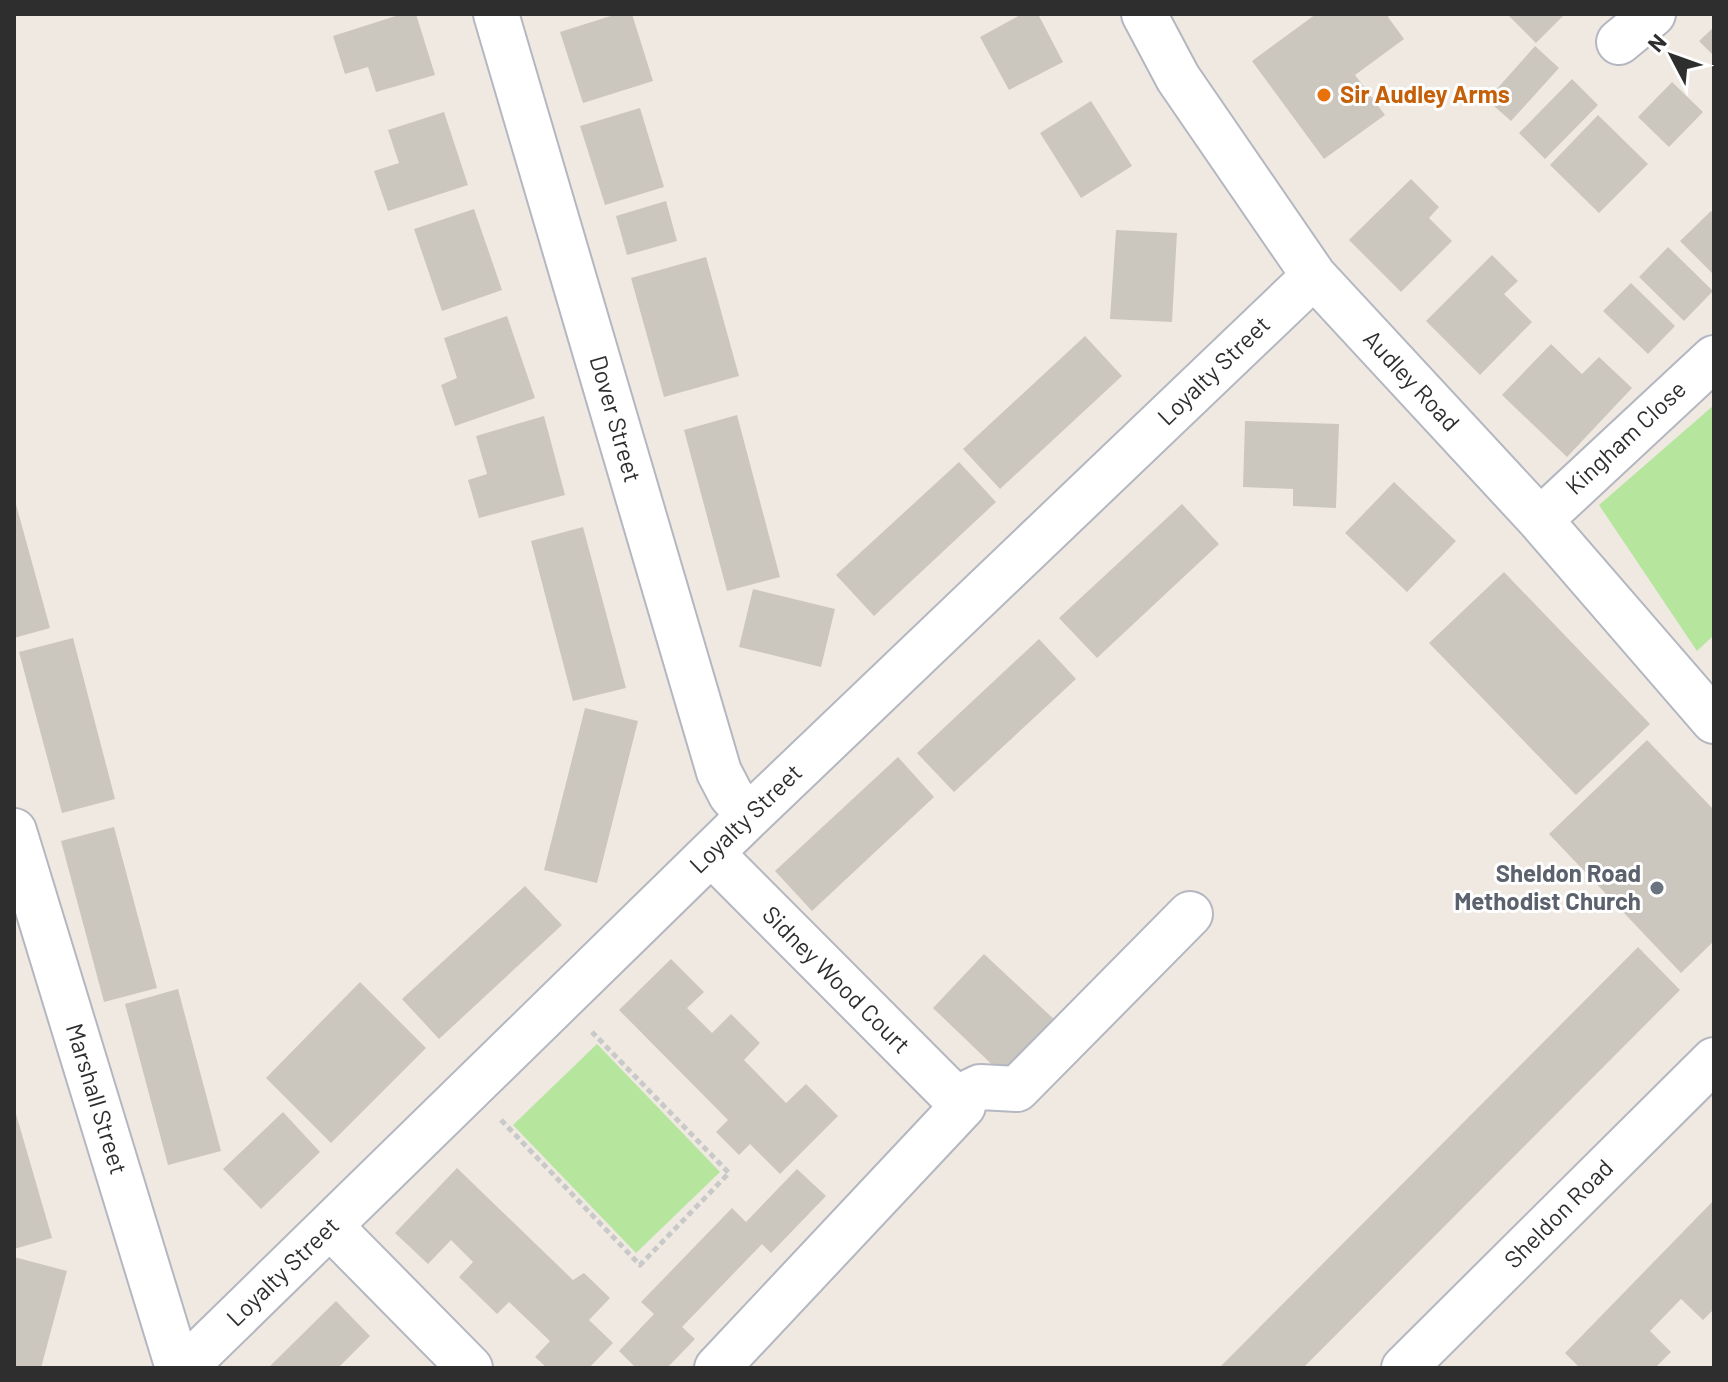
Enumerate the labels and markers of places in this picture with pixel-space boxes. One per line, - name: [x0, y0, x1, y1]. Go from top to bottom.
- place label: Sir Audley Arms: [1340, 79, 1510, 108]
- marker: Sir Audley Arms: [1315, 86, 1333, 104]
- place label: Sheldon Road Methodist Church: [1454, 858, 1641, 915]
- marker: Sheldon Road Methodist Church: [1648, 879, 1666, 897]

